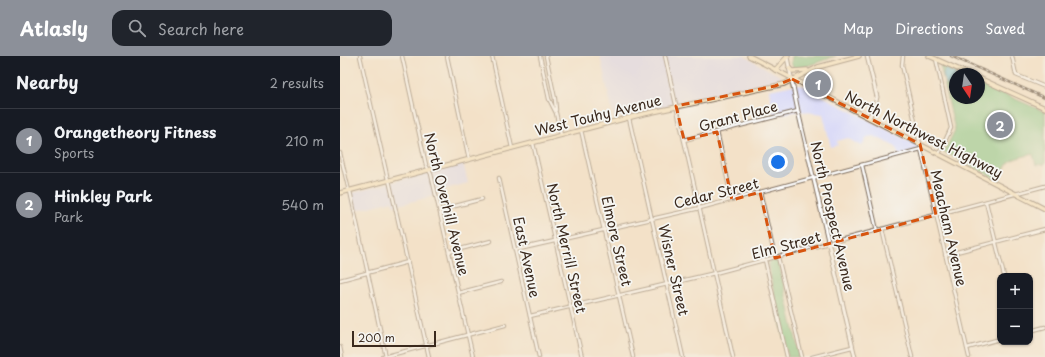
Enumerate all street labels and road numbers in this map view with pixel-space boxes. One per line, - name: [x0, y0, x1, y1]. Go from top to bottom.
- street label: North Northwest Highway: [841, 85, 1007, 183]
- street label: West Touhy Avenue: [533, 89, 664, 141]
- street label: Grant Place: [696, 95, 780, 137]
- street label: North Overhill Avenue: [419, 130, 475, 278]
- street label: North Prospect Avenue: [806, 139, 861, 293]
- street label: Meacham Avenue: [925, 168, 973, 289]
- street label: Cedar Street: [671, 172, 761, 214]
- street label: North Merrill Street: [542, 181, 592, 315]
- street label: Elmore Street: [596, 194, 638, 288]
- street label: East Avenue: [508, 215, 546, 300]
- street label: Wisner Street: [653, 222, 695, 318]
- street label: Elm Street: [749, 226, 823, 264]

